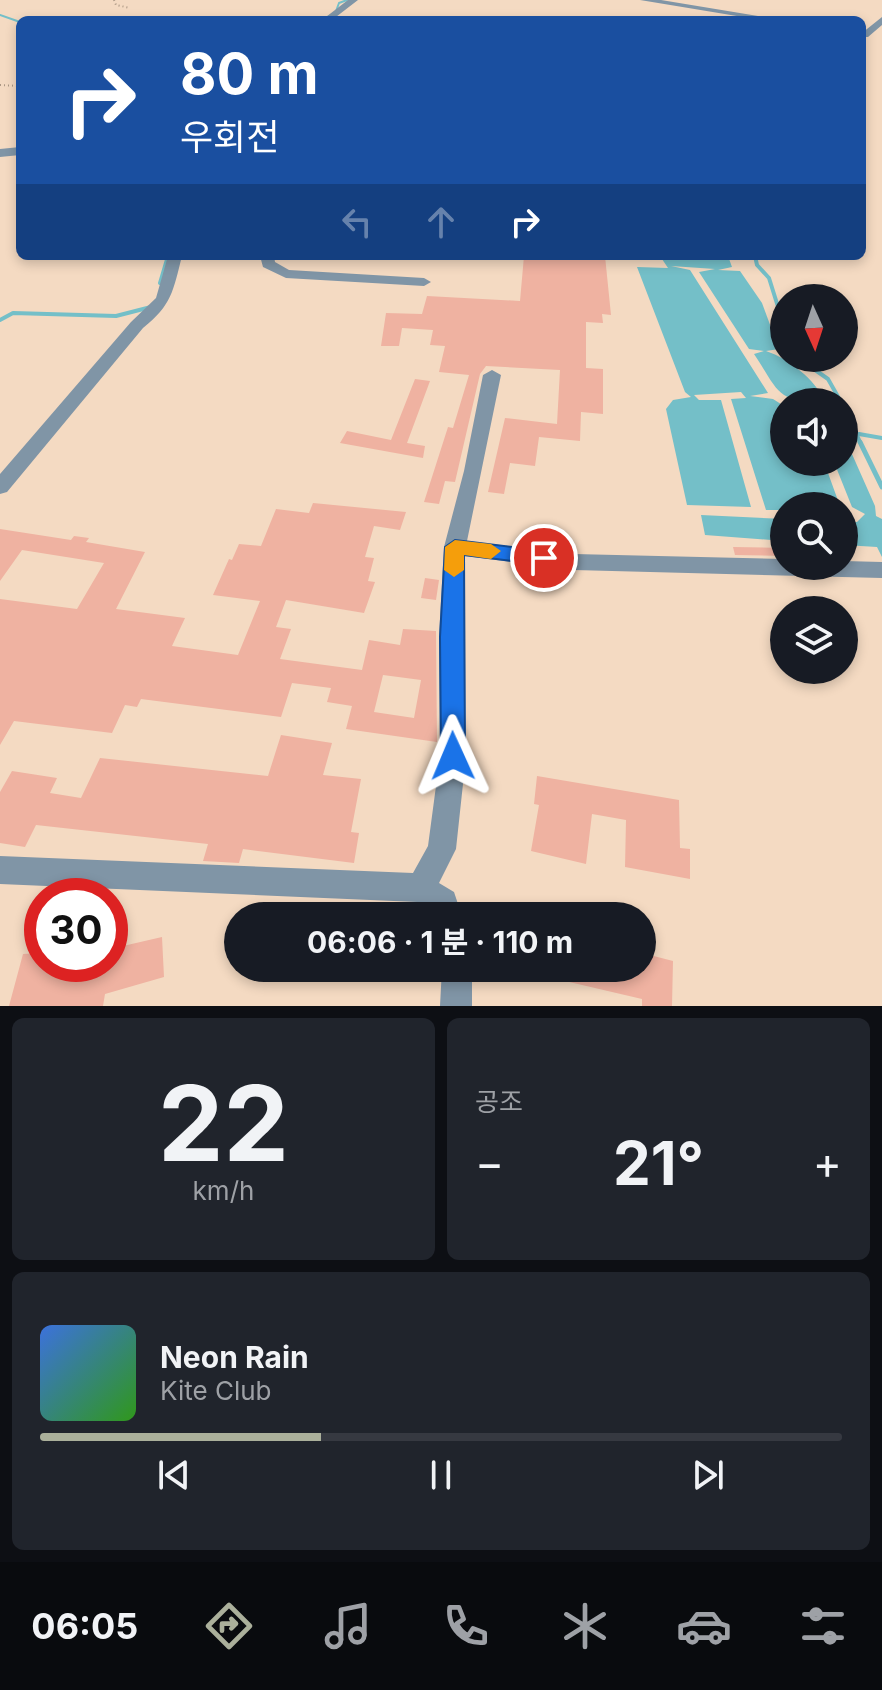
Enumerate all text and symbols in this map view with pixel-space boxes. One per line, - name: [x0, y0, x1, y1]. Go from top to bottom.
- text: 80 m: [180, 40, 319, 108]
- icon: right: [48, 48, 152, 152]
- text: 우회전: [180, 115, 279, 159]
- icon: left: [335, 200, 379, 244]
- icon: ahead: [419, 200, 463, 244]
- icon: right: [503, 200, 547, 244]
- north arrow: [770, 284, 858, 372]
- map controls: [770, 284, 858, 684]
- button: sound: [770, 388, 858, 476]
- button: search: [770, 492, 858, 580]
- pin: [510, 524, 578, 592]
- icon: arrive: [522, 536, 566, 580]
- button: layers: [770, 596, 858, 684]
- position arrow: [411, 714, 495, 798]
- speed limit sign: 30: [24, 878, 128, 982]
- text: 06:06 · 1 분 · 110 m: [307, 924, 573, 960]
- text: 22: [158, 1060, 289, 1186]
- text: 공조: [475, 1086, 523, 1117]
- text: 21°: [613, 1127, 704, 1199]
- text: −: [475, 1136, 504, 1190]
- text: +: [813, 1136, 842, 1190]
- text: km/h: [193, 1175, 254, 1206]
- text: Neon Rain: [160, 1339, 309, 1375]
- text: Kite Club: [160, 1375, 271, 1406]
- icon: previous: [152, 1453, 196, 1497]
- icon: pause: [419, 1453, 463, 1497]
- icon: next: [686, 1453, 730, 1497]
- icon: directions: [201, 1598, 257, 1654]
- icon: music: [320, 1598, 376, 1654]
- icon: phone: [438, 1598, 494, 1654]
- icon: climate: [557, 1598, 613, 1654]
- icon: car: [676, 1598, 732, 1654]
- icon: filters: [795, 1598, 851, 1654]
- text: 06:05: [31, 1604, 138, 1648]

